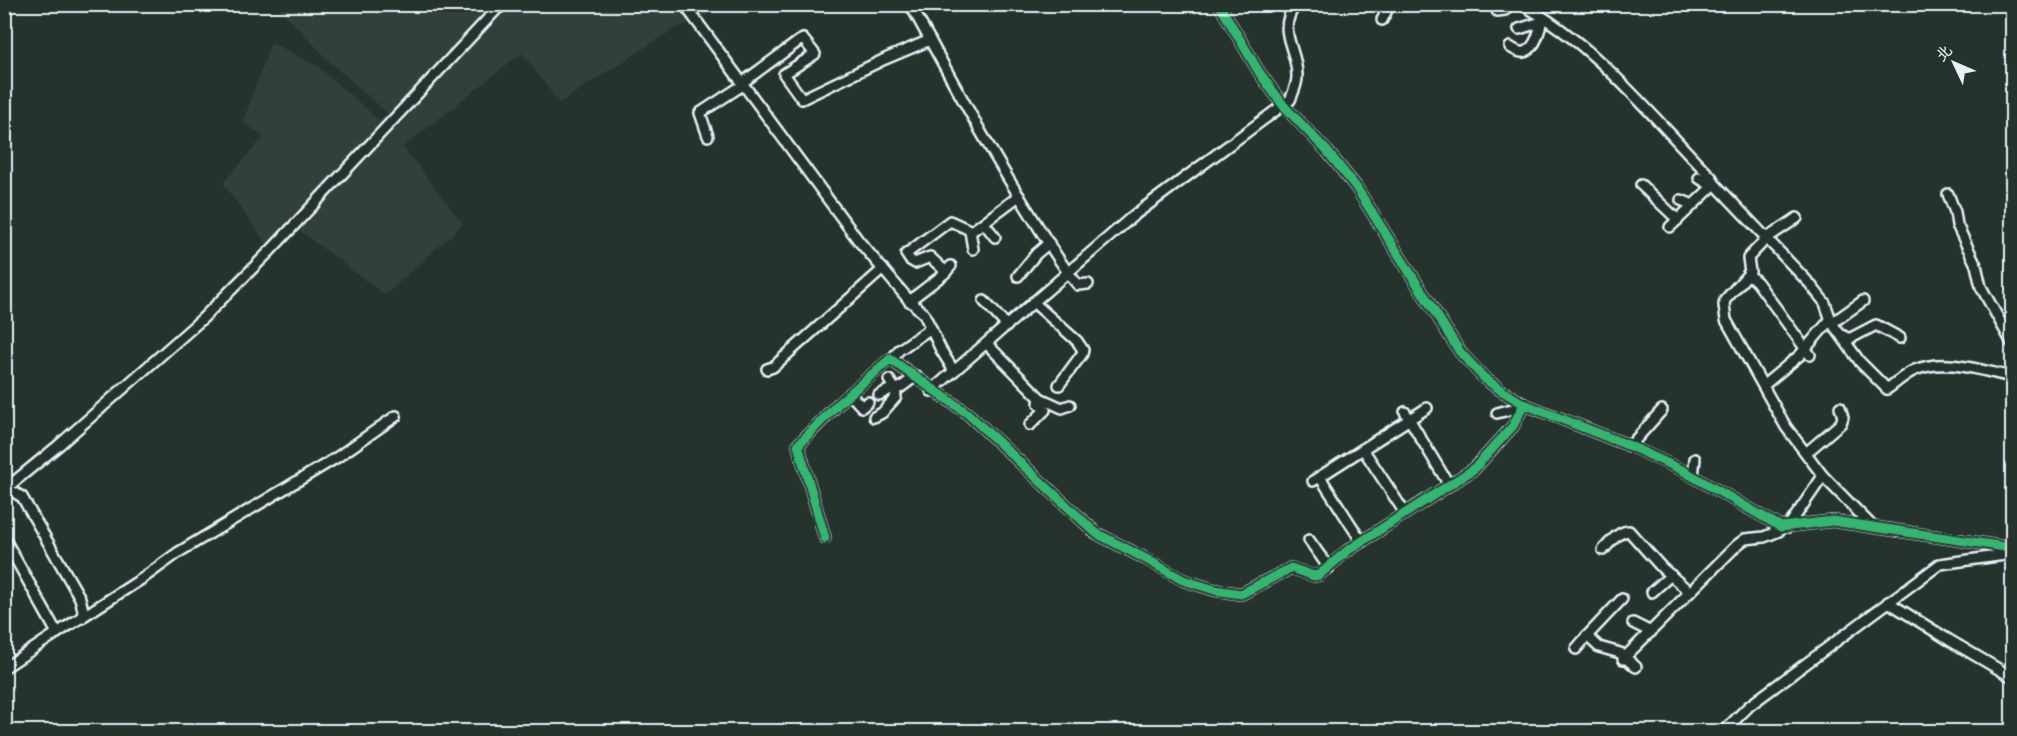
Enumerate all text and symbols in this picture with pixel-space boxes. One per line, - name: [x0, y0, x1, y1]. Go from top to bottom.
- north arrow: [1924, 33, 1984, 93]
- text: 北: [1932, 41, 1956, 65]

